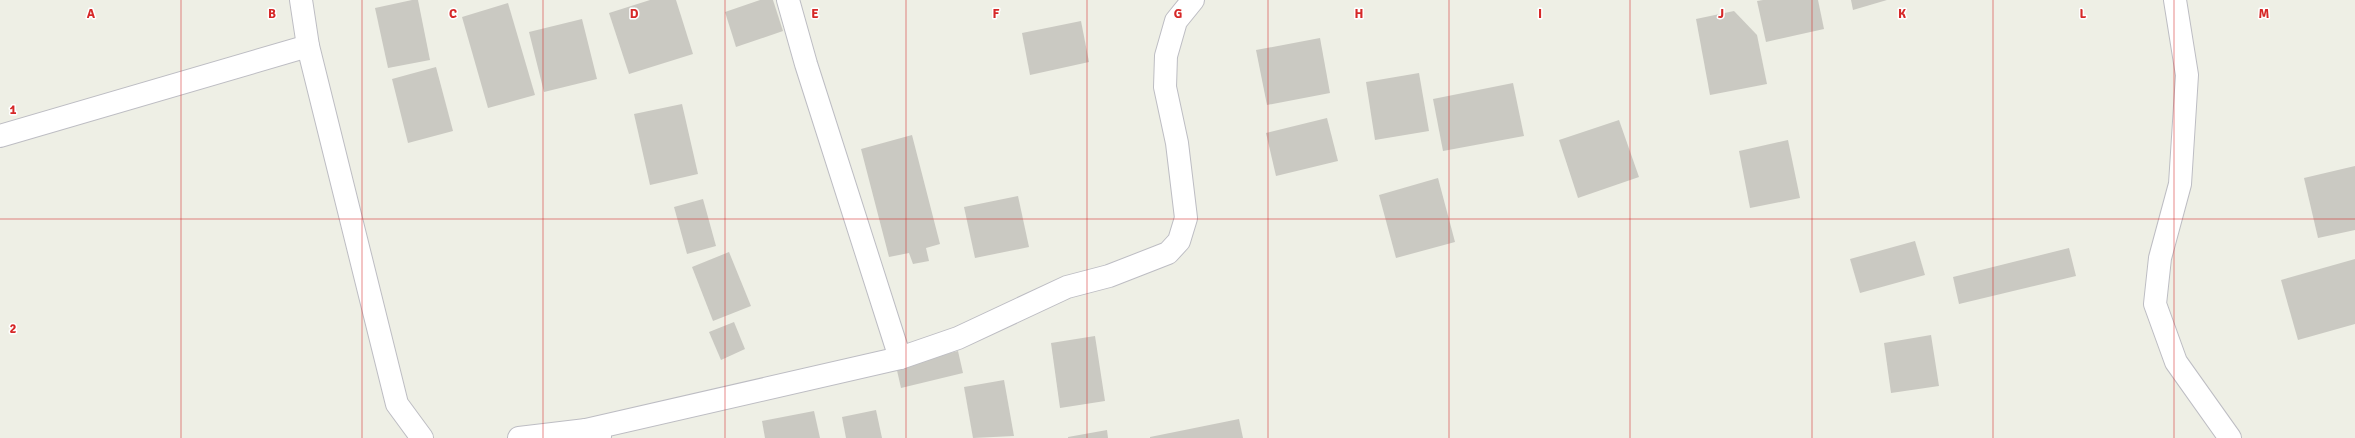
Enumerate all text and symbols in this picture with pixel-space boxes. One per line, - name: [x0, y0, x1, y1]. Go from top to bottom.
- text: A: [87, 6, 96, 22]
- text: B: [268, 6, 276, 22]
- text: C: [449, 6, 457, 22]
- text: D: [630, 6, 639, 22]
- text: E: [811, 6, 819, 22]
- text: F: [993, 6, 1000, 22]
- text: G: [1174, 6, 1182, 22]
- text: H: [1355, 6, 1363, 22]
- text: I: [1538, 6, 1542, 22]
- text: J: [1718, 6, 1724, 22]
- text: K: [1898, 6, 1906, 22]
- text: L: [2080, 6, 2087, 22]
- text: M: [2259, 6, 2270, 22]
- text: 1: [9, 102, 17, 118]
- text: 2: [9, 321, 17, 337]

